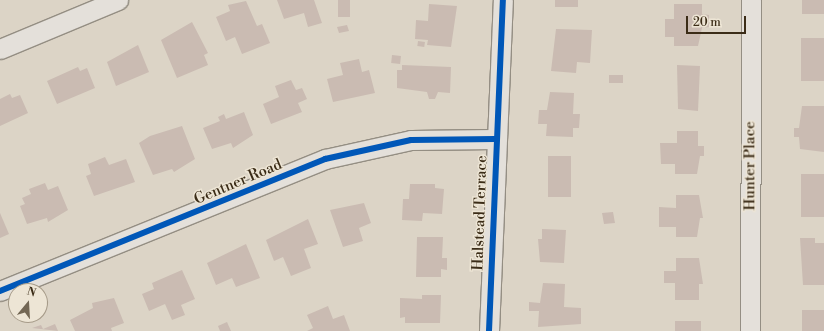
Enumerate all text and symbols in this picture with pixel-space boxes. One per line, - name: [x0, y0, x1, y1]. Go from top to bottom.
- scale bar: [688, 8, 748, 34]
- text: 20 m: [693, 15, 721, 30]
- street label: Hunter Place: [741, 121, 759, 211]
- street label: Gentner Road: [191, 155, 285, 209]
- street label: Halstead Terrace: [469, 155, 491, 271]
- north arrow: [8, 283, 48, 323]
- text: N: [25, 285, 38, 301]

